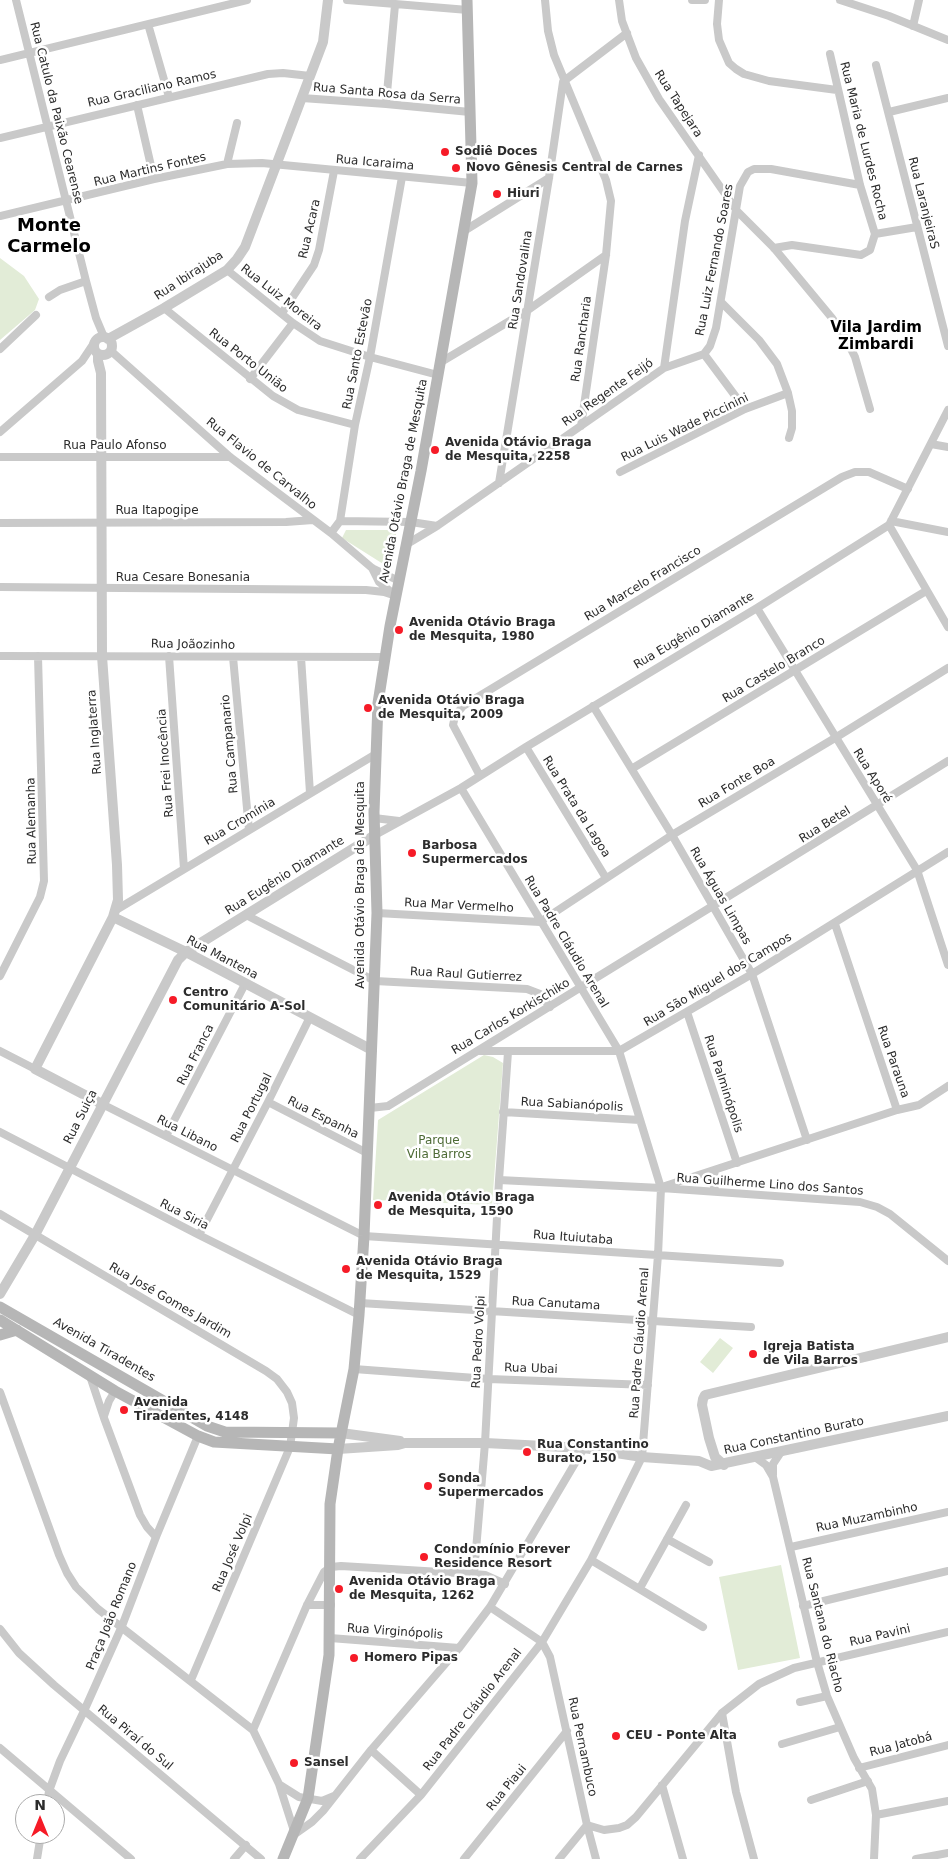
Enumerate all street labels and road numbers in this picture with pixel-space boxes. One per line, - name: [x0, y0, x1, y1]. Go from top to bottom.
- street label: Rua Catulo da Paixão Cearense: [26, 20, 86, 206]
- street label: Rua Maria de Lurdes Rocha: [836, 60, 890, 222]
- street label: Rua Graciliano Ramos: [86, 67, 218, 111]
- street label: Rua Tapejara: [651, 68, 705, 140]
- street label: Rua Santa Rosa da Serra: [312, 80, 462, 108]
- street label: Rua Martins Fontes: [93, 150, 207, 190]
- street label: Rua Icaraima: [335, 152, 415, 174]
- street label: Rua LaranjeiraS: [905, 155, 941, 251]
- street label: Rua Luiz Fernando Soares: [693, 183, 737, 337]
- street label: Rua Acara: [296, 198, 324, 260]
- street label: Rua Sandovalina: [506, 229, 536, 331]
- street label: Rua Ibirajuba: [152, 248, 226, 304]
- street label: Rua Luiz Moreira: [237, 262, 325, 334]
- street label: Rua Rancharia: [569, 295, 595, 383]
- street label: Rua Santo Estevão: [340, 297, 376, 411]
- street label: Rua Porto União: [206, 326, 290, 396]
- street label: Rua Regente Feijó: [560, 356, 656, 430]
- street label: Avenida Otávio Braga de Mesquita: [377, 378, 431, 584]
- street label: Rua Luis Wade Piccinini: [619, 391, 751, 465]
- street label: Rua Flavio de Carvalho: [203, 415, 319, 513]
- street label: Rua Paulo Afonso: [63, 439, 167, 453]
- street label: Rua Itapogipe: [115, 504, 199, 518]
- street label: Rua Marcelo Francisco: [582, 543, 704, 625]
- street label: Rua Cesare Bonesania: [116, 571, 250, 585]
- street label: Rua Eugênio Diamante: [631, 589, 757, 673]
- street label: Rua Castelo Branco: [720, 634, 828, 706]
- street label: Rua Joãozinho: [151, 637, 235, 653]
- street label: Rua Inglaterra: [85, 689, 105, 775]
- street label: Rua Campanario: [218, 694, 242, 794]
- street label: Rua Frei Inocência: [155, 708, 177, 818]
- street label: Rua Aporé: [850, 746, 894, 806]
- street label: Rua Prata da Lagoa: [539, 754, 613, 860]
- street label: Rua Fonte Boa: [696, 754, 778, 812]
- street label: Rua Alemanha: [24, 777, 40, 865]
- street label: Avenida Otávio Braga de Mesquita: [354, 781, 368, 989]
- street label: Rua Cromínia: [202, 795, 278, 849]
- street label: Rua Betel: [797, 804, 853, 846]
- street label: Rua Eugênio Diamante: [223, 833, 347, 919]
- street label: Rua Águas Limpas: [686, 845, 754, 947]
- street label: Rua Padre Cláudio Arenal: [521, 873, 611, 1011]
- street label: Rua Mar Vermelho: [404, 896, 514, 916]
- street label: Rua São Miguel dos Campos: [642, 930, 794, 1030]
- street label: Rua Mantena: [184, 933, 260, 983]
- street label: Rua Raul Gutierrez: [410, 965, 522, 985]
- street label: Rua Carlos Korkischiko: [449, 976, 573, 1058]
- street label: Rua Franca: [175, 1022, 217, 1088]
- street label: Rua Parauna: [874, 1024, 912, 1100]
- street label: Rua Palminópolis: [700, 1033, 746, 1135]
- street label: Rua Portugal: [228, 1071, 276, 1145]
- street label: Rua Suiça: [61, 1087, 101, 1147]
- street label: Rua Espanha: [285, 1094, 361, 1142]
- street label: Rua Sabianópolis: [520, 1095, 624, 1115]
- street label: Rua Libano: [154, 1112, 220, 1156]
- street label: Rua Guilherme Lino dos Santos: [676, 1171, 864, 1199]
- street label: Rua Siria: [157, 1197, 211, 1233]
- street label: Rua Ituiutaba: [532, 1228, 614, 1248]
- street label: Rua José Gomes Jardim: [106, 1260, 234, 1342]
- street label: Rua Padre Cláudio Arenal: [628, 1267, 652, 1419]
- street label: Rua Canutama: [511, 1294, 601, 1314]
- street label: Rua Pedro Volpi: [469, 1295, 489, 1389]
- street label: Avenida Tiradentes: [50, 1315, 158, 1385]
- street label: Rua Ubai: [504, 1361, 558, 1377]
- street label: Rua Constantino Burato: [723, 1414, 865, 1458]
- street label: Rua Muzambinho: [815, 1500, 919, 1536]
- street label: Rua José Volpi: [210, 1512, 256, 1594]
- street label: Rua Santana do Riacho: [798, 1556, 846, 1694]
- street label: Praça João Romano: [84, 1560, 140, 1672]
- street label: Rua Virginópolis: [346, 1621, 444, 1643]
- street label: Rua Pavini: [848, 1622, 912, 1650]
- street label: Rua Padre Cláudio Arenal: [421, 1646, 525, 1774]
- street label: Rua Pernambuco: [564, 1696, 600, 1798]
- street label: Rua Piraí do Sul: [95, 1702, 175, 1774]
- street label: Rua Jatobá: [868, 1730, 934, 1760]
- street label: Rua Piaui: [484, 1762, 530, 1814]

